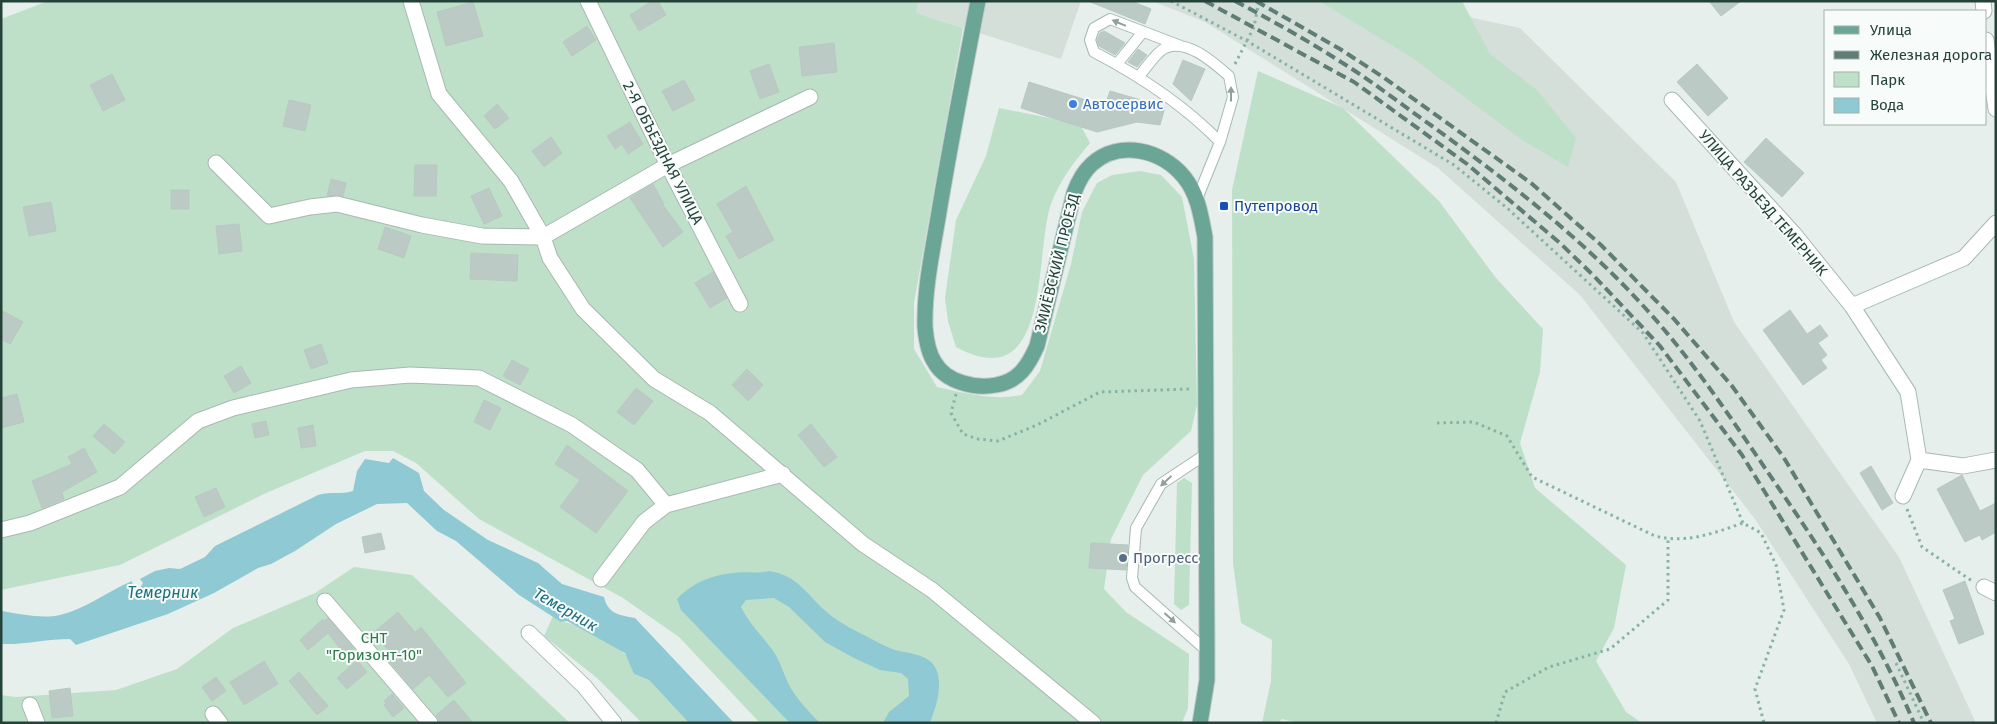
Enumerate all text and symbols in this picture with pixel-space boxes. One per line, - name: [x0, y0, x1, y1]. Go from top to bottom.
- legend: [1824, 10, 1987, 125]
- one-way arrow: [1111, 19, 1126, 27]
- text: Улица: [1870, 21, 1912, 39]
- text: Железная дорога: [1870, 46, 1992, 64]
- text: Парк: [1870, 71, 1905, 89]
- street label: 2-Я ОБЪЕЗДНАЯ УЛИЦА: [619, 78, 707, 228]
- one-way arrow: [1227, 86, 1235, 102]
- place label: Автосервис: [1083, 95, 1164, 113]
- text: Вода: [1870, 96, 1904, 114]
- marker: Автосервис: [1067, 98, 1079, 110]
- street label: УЛИЦА РАЗЪЕЗД ТЕМЕРНИК: [1695, 127, 1831, 280]
- street label: ЗМИЁВСКИЙ ПРОЕЗД: [1031, 192, 1083, 334]
- place label: Путепровод: [1234, 197, 1318, 215]
- marker: Путепровод: [1218, 200, 1230, 212]
- one-way arrow: [1160, 475, 1172, 487]
- place label: Прогресс: [1133, 549, 1198, 567]
- marker: Прогресс: [1117, 552, 1129, 564]
- water label: Темерник: [128, 583, 199, 602]
- water label: Темерник: [530, 583, 602, 636]
- one-way arrow: [1164, 612, 1176, 624]
- park label: СНТ "Горизонт-10": [326, 629, 422, 664]

